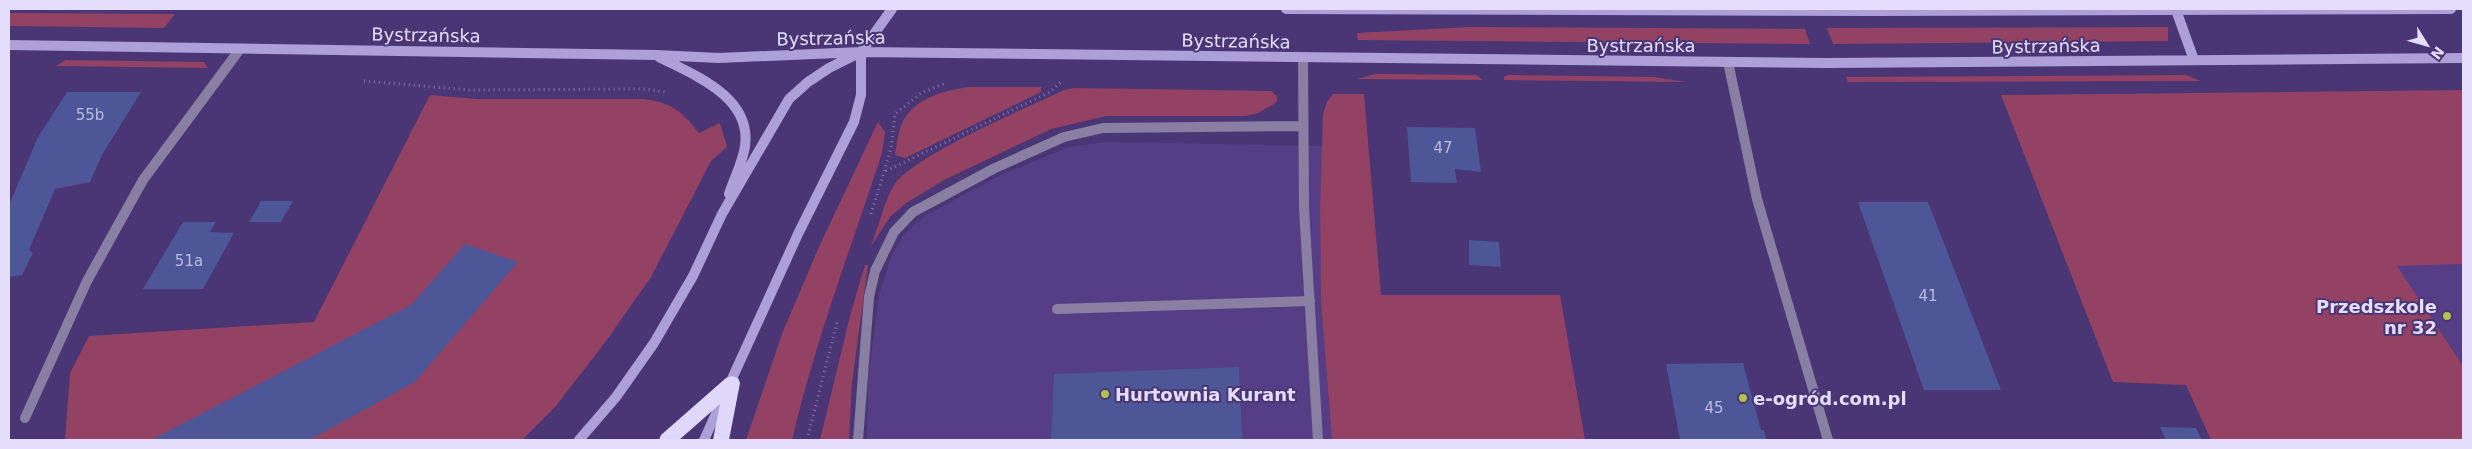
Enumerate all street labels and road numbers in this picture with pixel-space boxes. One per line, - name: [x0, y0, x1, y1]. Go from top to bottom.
- street label: Bystrzańska: [371, 24, 481, 46]
- street label: Bystrzańska: [776, 27, 886, 49]
- street label: Bystrzańska: [1181, 30, 1291, 52]
- street label: Bystrzańska: [1586, 35, 1696, 56]
- street label: Bystrzańska: [1991, 35, 2101, 57]

